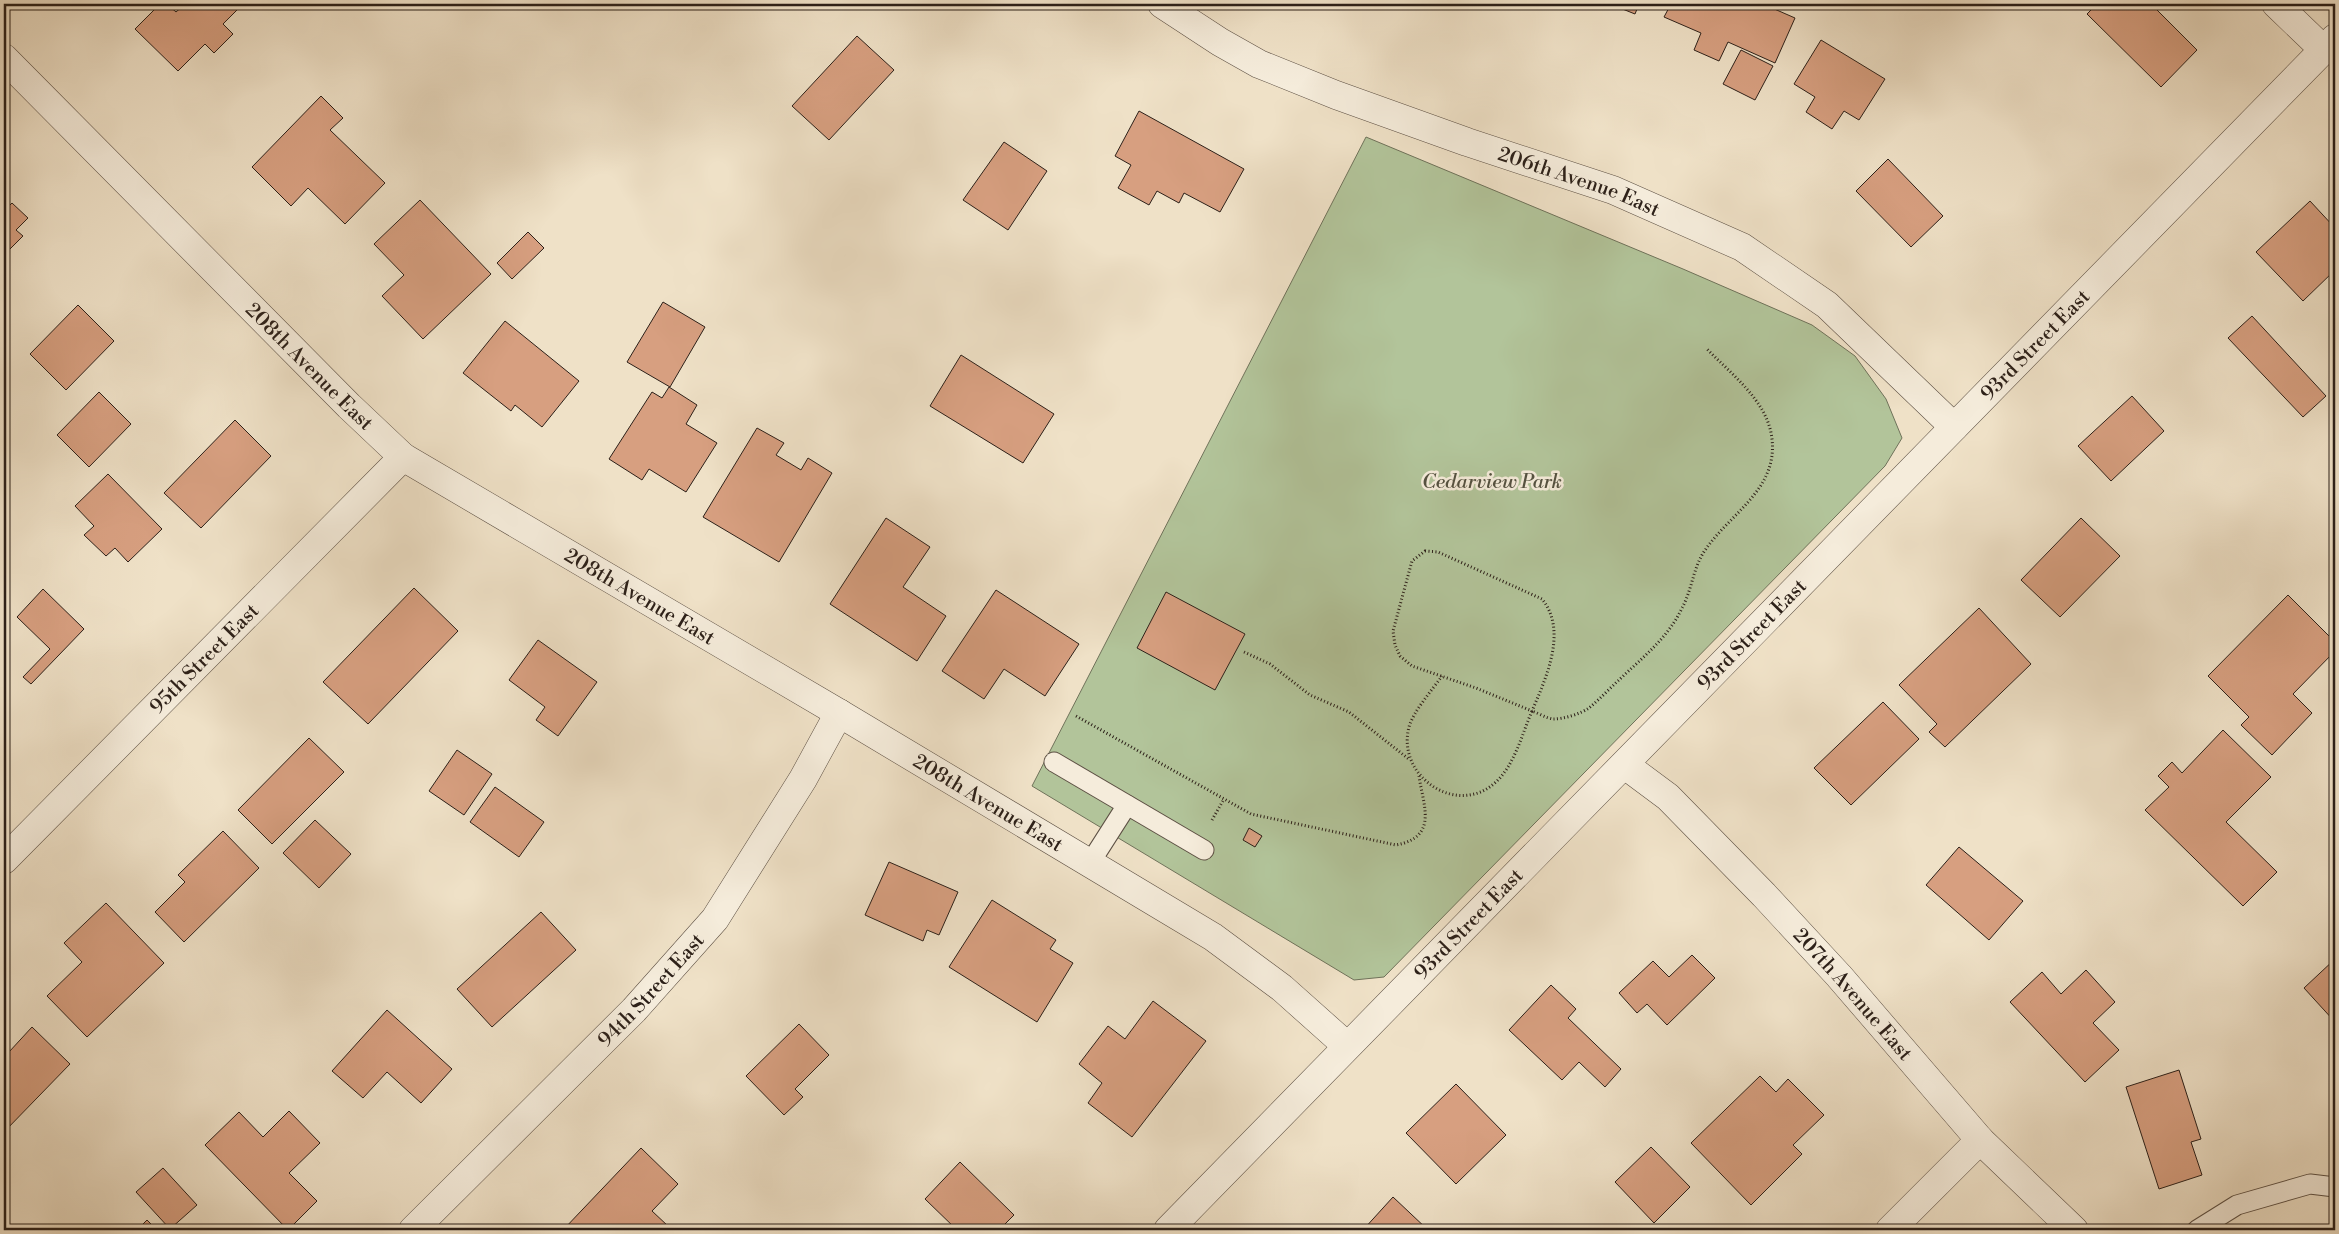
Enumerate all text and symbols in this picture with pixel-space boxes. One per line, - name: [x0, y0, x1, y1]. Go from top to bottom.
- street label: 206th Avenue East: [1495, 142, 1663, 223]
- street label: 93rd Street East: [1976, 285, 2096, 406]
- street label: 208th Avenue East: [240, 298, 378, 436]
- park label: Cedarview Park: [1422, 470, 1562, 495]
- street label: 208th Avenue East: [559, 543, 719, 651]
- street label: 93rd Street East: [1693, 574, 1812, 696]
- street label: 95th Street East: [145, 599, 265, 720]
- street label: 208th Avenue East: [908, 749, 1067, 858]
- street label: 93rd Street East: [1409, 864, 1529, 985]
- street label: 207th Avenue East: [1787, 924, 1917, 1066]
- street label: 94th Street East: [593, 929, 710, 1053]

